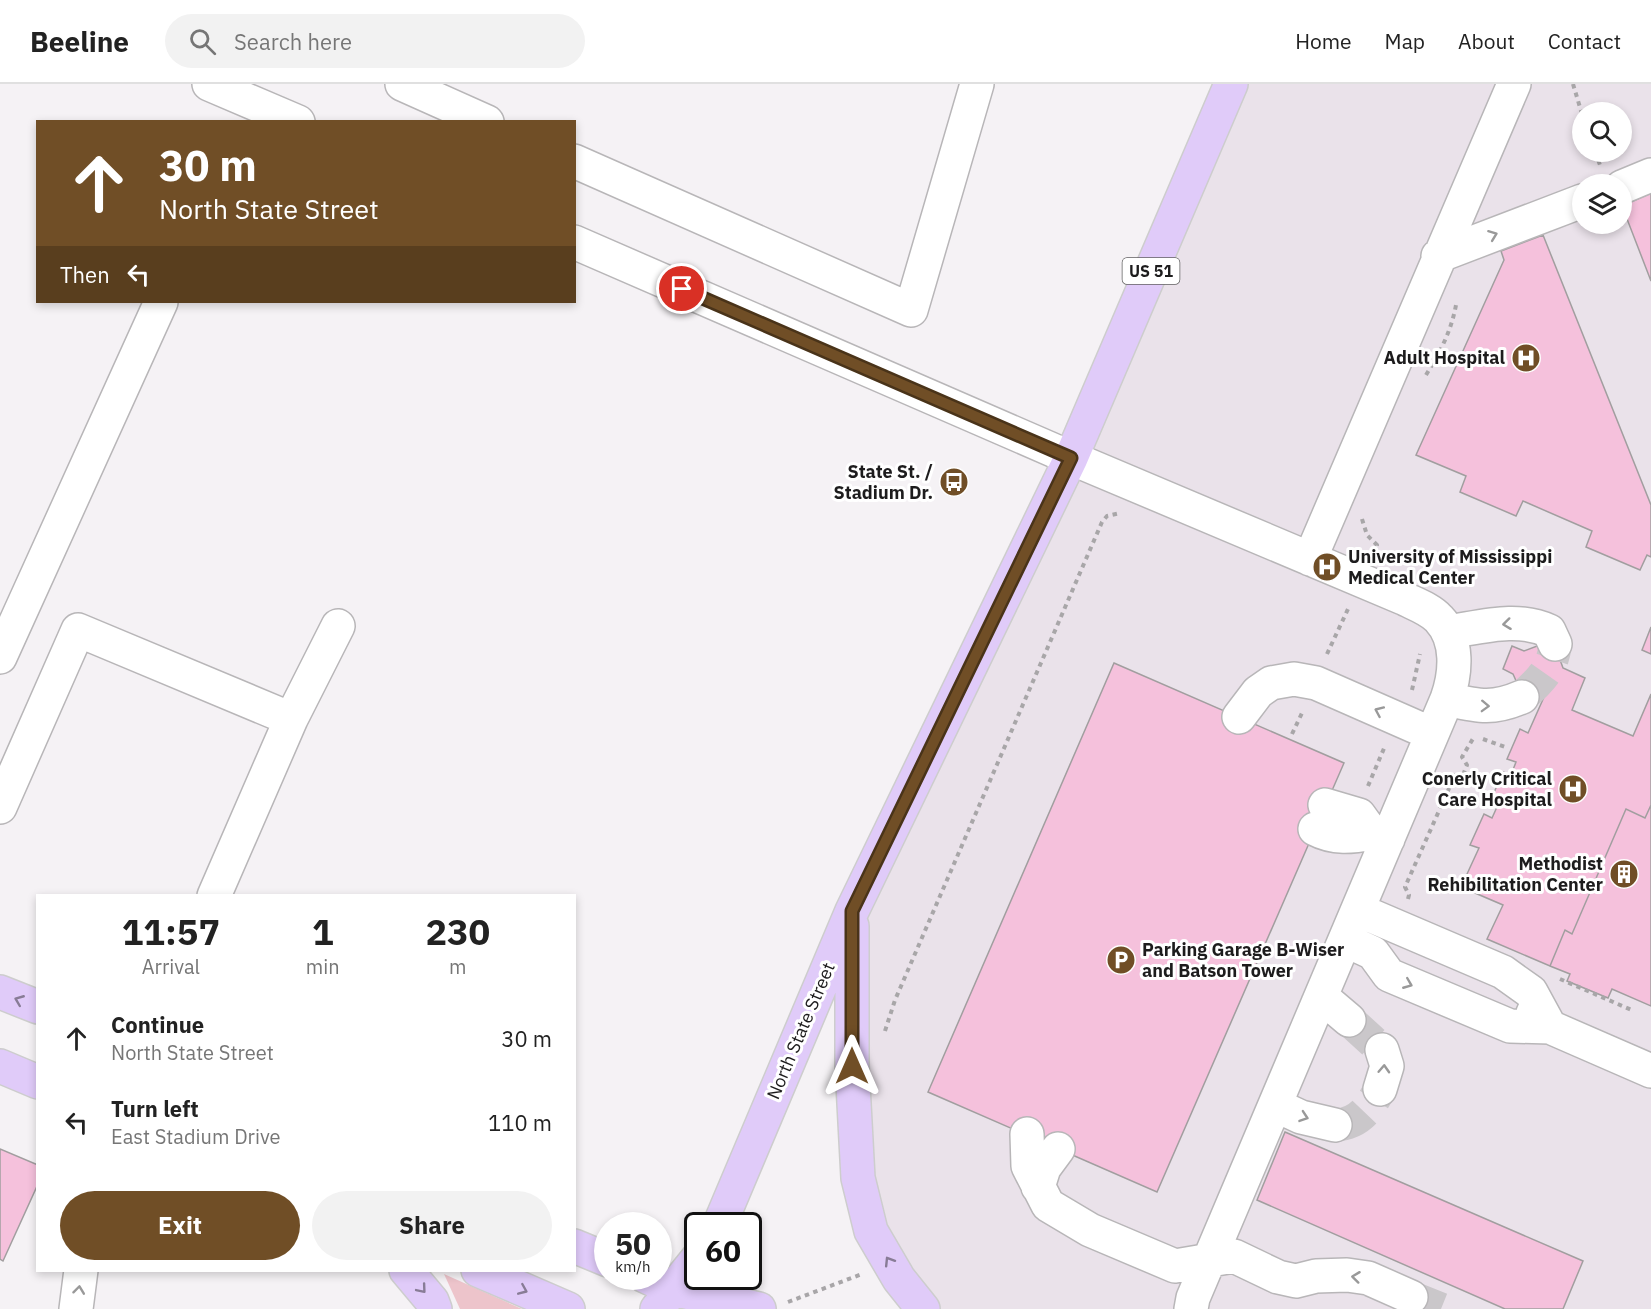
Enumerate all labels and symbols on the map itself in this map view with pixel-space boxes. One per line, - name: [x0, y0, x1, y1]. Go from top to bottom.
- one-way arrow: [1487, 230, 1498, 243]
- road number: US 51: [1122, 258, 1180, 284]
- pin: [656, 263, 707, 314]
- hospital icon: Adult Hospital: [1510, 342, 1542, 374]
- place label: Adult Hospital: [1384, 346, 1506, 369]
- place label: State St. / Stadium Dr.: [834, 460, 933, 504]
- bus stop icon: State St. / Stadium Dr.: [938, 466, 970, 498]
- place label: University of Mississippi Medical Center: [1348, 545, 1552, 589]
- hospital icon: University of Mississippi Medical Center: [1311, 551, 1343, 583]
- one-way arrow: [1502, 617, 1511, 629]
- one-way arrow: [1480, 699, 1489, 712]
- one-way arrow: [1374, 706, 1385, 718]
- place label: Conerly Critical Care Hospital: [1422, 767, 1553, 811]
- hospital icon: Conerly Critical Care Hospital: [1557, 773, 1589, 805]
- place label: Methodist Rehibilitation Center: [1427, 852, 1603, 896]
- building icon: Methodist Rehibilitation Center: [1608, 858, 1640, 890]
- place label: Parking Garage B-Wiser and Batson Tower: [1142, 938, 1344, 982]
- parking icon: Parking Garage B-Wiser and Batson Tower: [1105, 944, 1137, 976]
- street label: North State Street: [761, 959, 840, 1103]
- one-way arrow: [1402, 977, 1413, 989]
- one-way arrow: [14, 995, 25, 1007]
- position arrow: [820, 1034, 884, 1098]
- one-way arrow: [1378, 1065, 1391, 1074]
- one-way arrow: [1298, 1110, 1309, 1122]
- speed limit sign: 60: [684, 1212, 762, 1290]
- one-way arrow: [885, 1257, 896, 1268]
- one-way arrow: [1351, 1271, 1361, 1283]
- one-way arrow: [415, 1282, 426, 1293]
- one-way arrow: [516, 1283, 527, 1295]
- one-way arrow: [72, 1285, 84, 1294]

